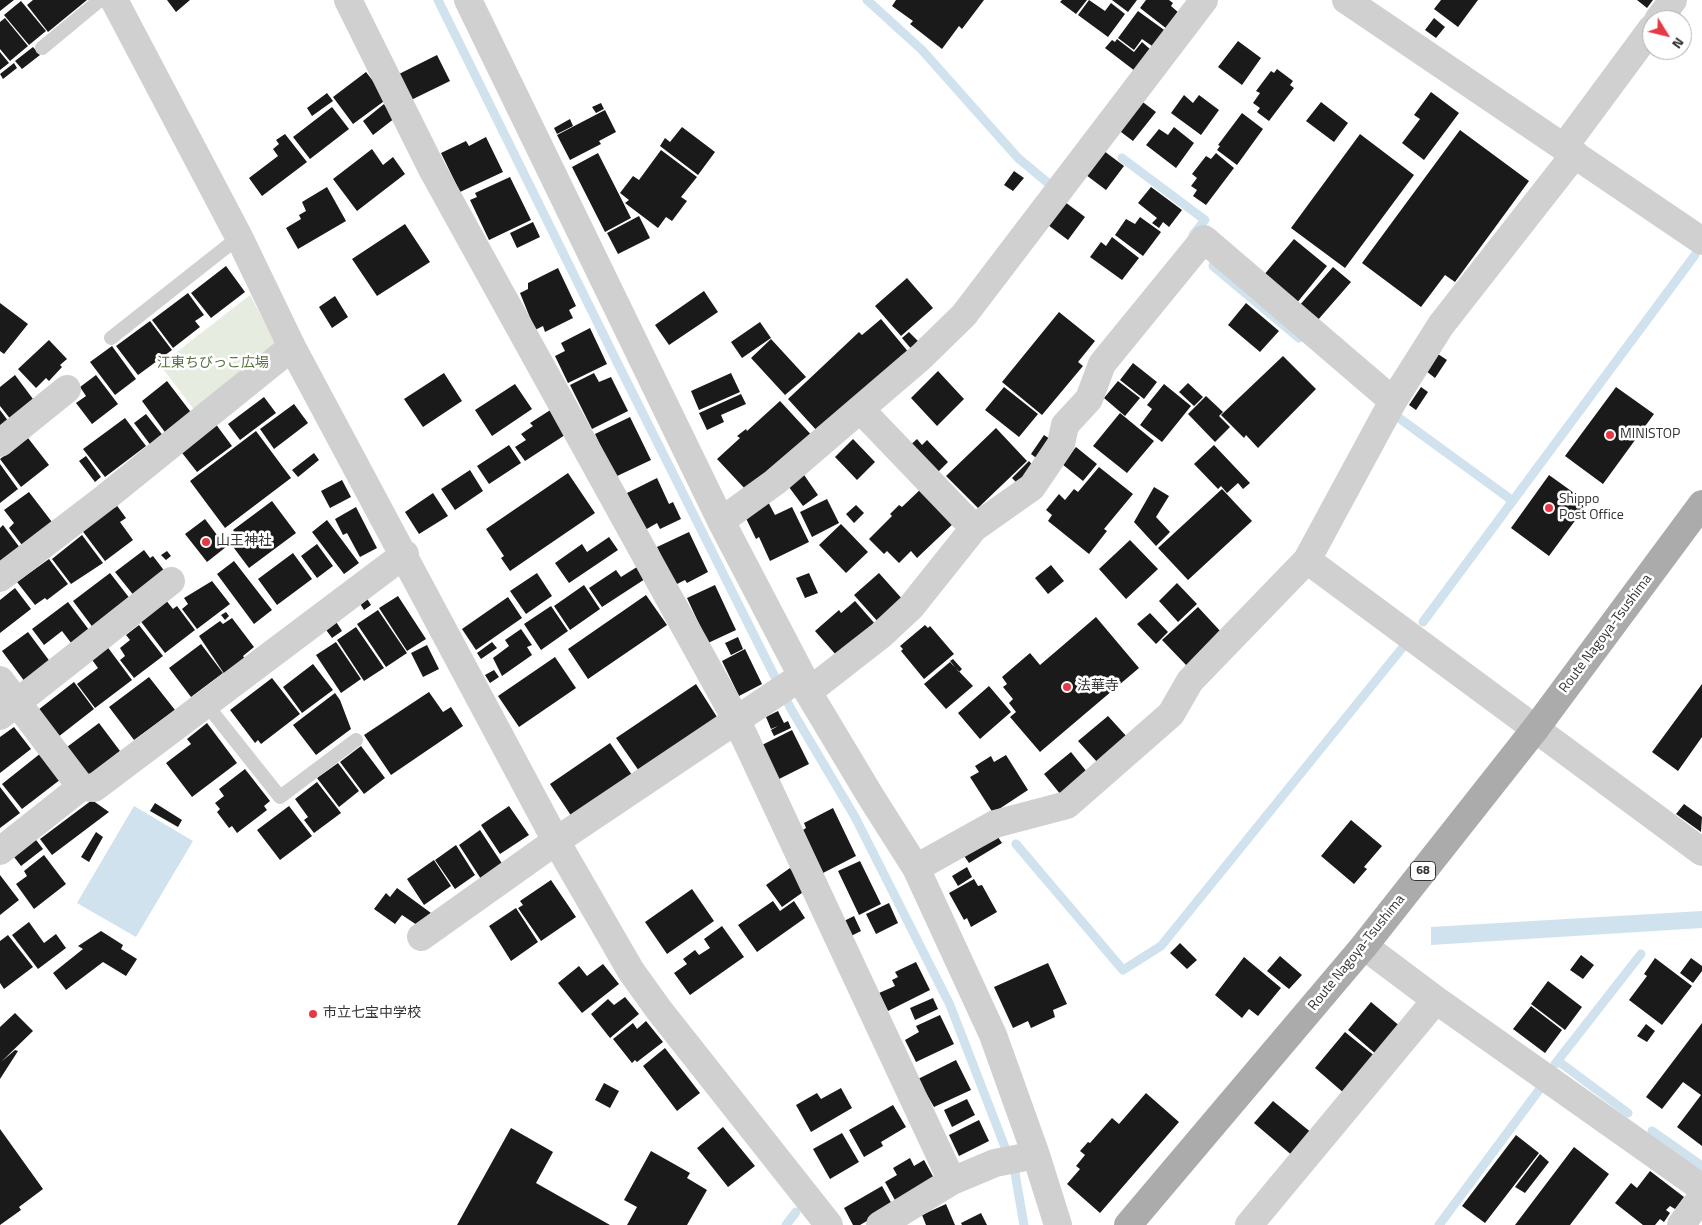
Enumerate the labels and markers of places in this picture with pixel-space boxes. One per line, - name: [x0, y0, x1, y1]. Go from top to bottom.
- place label: MINISTOP: [1620, 427, 1680, 443]
- marker: MINISTOP: [1604, 429, 1616, 441]
- place label: Shippo Post Office: [1559, 492, 1624, 524]
- marker: Shippo Post Office: [1543, 502, 1555, 514]
- place label: 山王神社: [216, 534, 272, 550]
- marker: 山王神社: [200, 536, 212, 548]
- place label: 法華寺: [1077, 679, 1119, 695]
- marker: 法華寺: [1061, 681, 1073, 693]
- place label: 市立七宝中学校: [323, 1006, 421, 1022]
- marker: 市立七宝中学校: [307, 1008, 319, 1020]

